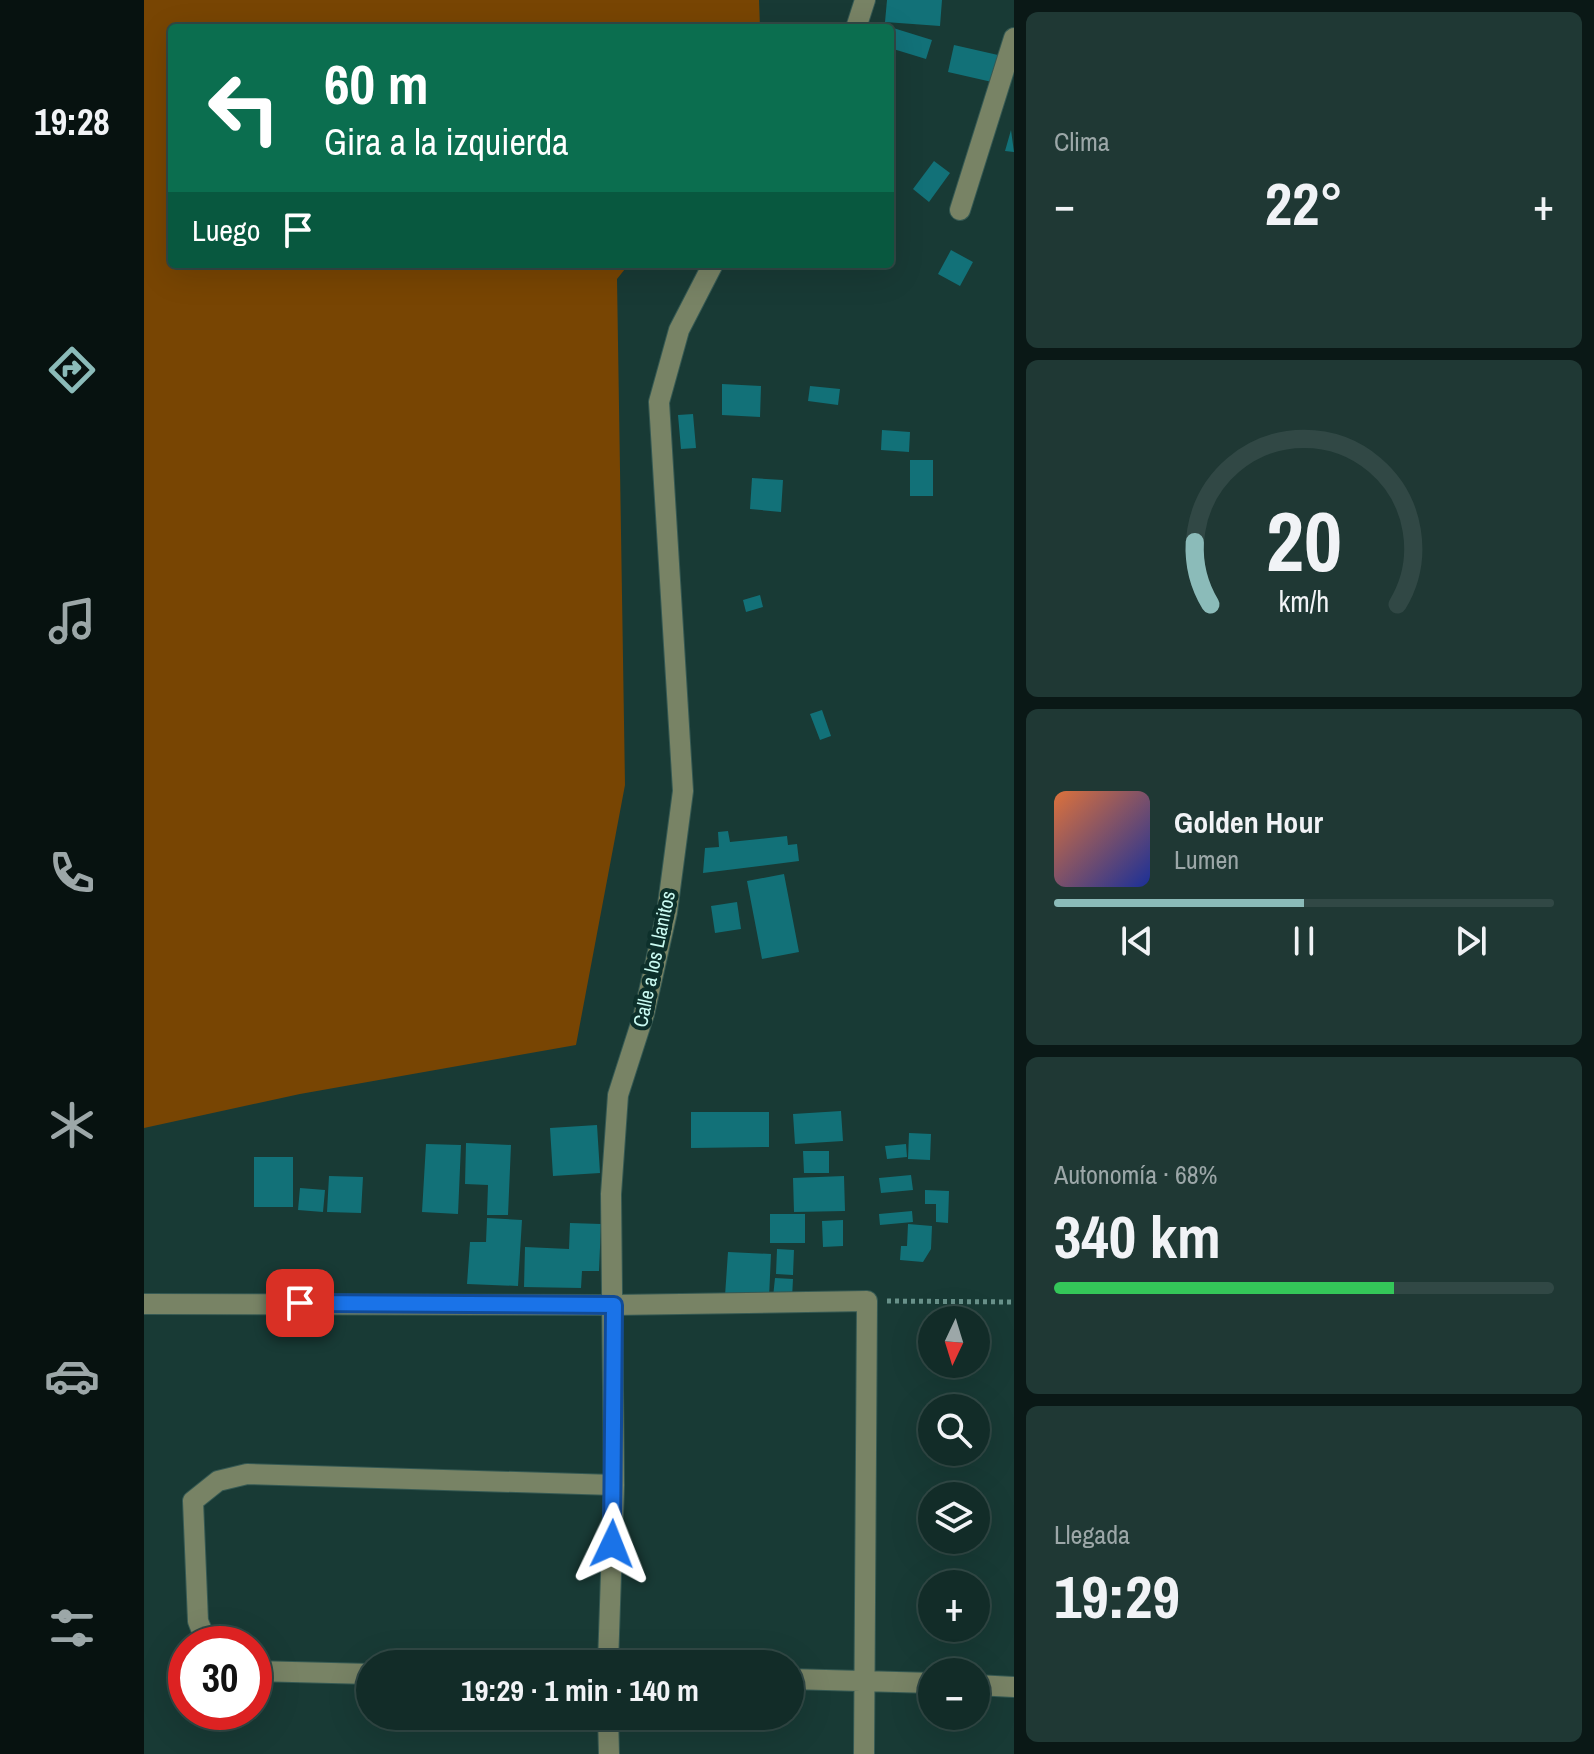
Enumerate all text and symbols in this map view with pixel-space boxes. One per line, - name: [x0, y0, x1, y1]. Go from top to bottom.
- text: 60 m: [324, 46, 429, 121]
- icon: left: [192, 56, 296, 160]
- text: 19:28: [34, 98, 110, 146]
- text: Gira a la izquierda: [324, 118, 569, 166]
- text: Clima: [1054, 124, 1110, 159]
- text: 22°: [1265, 163, 1343, 244]
- text: −: [1054, 174, 1075, 234]
- text: +: [1533, 174, 1554, 234]
- icon: arrive: [276, 208, 320, 252]
- text: Luego: [192, 210, 260, 250]
- icon: directions: [44, 342, 100, 398]
- text: 20: [1266, 484, 1342, 596]
- text: km/h: [1279, 582, 1329, 621]
- icon: music: [44, 593, 100, 649]
- text: Golden Hour: [1174, 802, 1323, 842]
- text: Lumen: [1174, 842, 1239, 877]
- icon: phone: [44, 845, 100, 901]
- street label: Calle a los Llanitos: [626, 888, 681, 1029]
- icon: previous: [1115, 919, 1159, 963]
- icon: pause: [1282, 919, 1326, 963]
- icon: next: [1449, 919, 1493, 963]
- icon: climate: [44, 1097, 100, 1153]
- text: Autonomía · 68%: [1054, 1157, 1218, 1192]
- text: 340 km: [1054, 1196, 1221, 1277]
- pin: [266, 1269, 334, 1337]
- icon: arrive: [278, 1281, 322, 1325]
- north arrow: [918, 1306, 990, 1378]
- map controls: [918, 1306, 990, 1730]
- icon: car: [44, 1348, 100, 1404]
- button: search: [918, 1394, 990, 1466]
- button: layers: [918, 1482, 990, 1554]
- position arrow: [570, 1502, 654, 1586]
- text: Llegada: [1054, 1517, 1130, 1552]
- text: 19:29: [1054, 1556, 1180, 1637]
- button: +: [918, 1570, 990, 1642]
- icon: filters: [44, 1600, 100, 1656]
- speed limit sign: 30: [168, 1626, 272, 1730]
- button: −: [918, 1658, 990, 1730]
- text: 19:29 · 1 min · 140 m: [461, 1670, 699, 1710]

